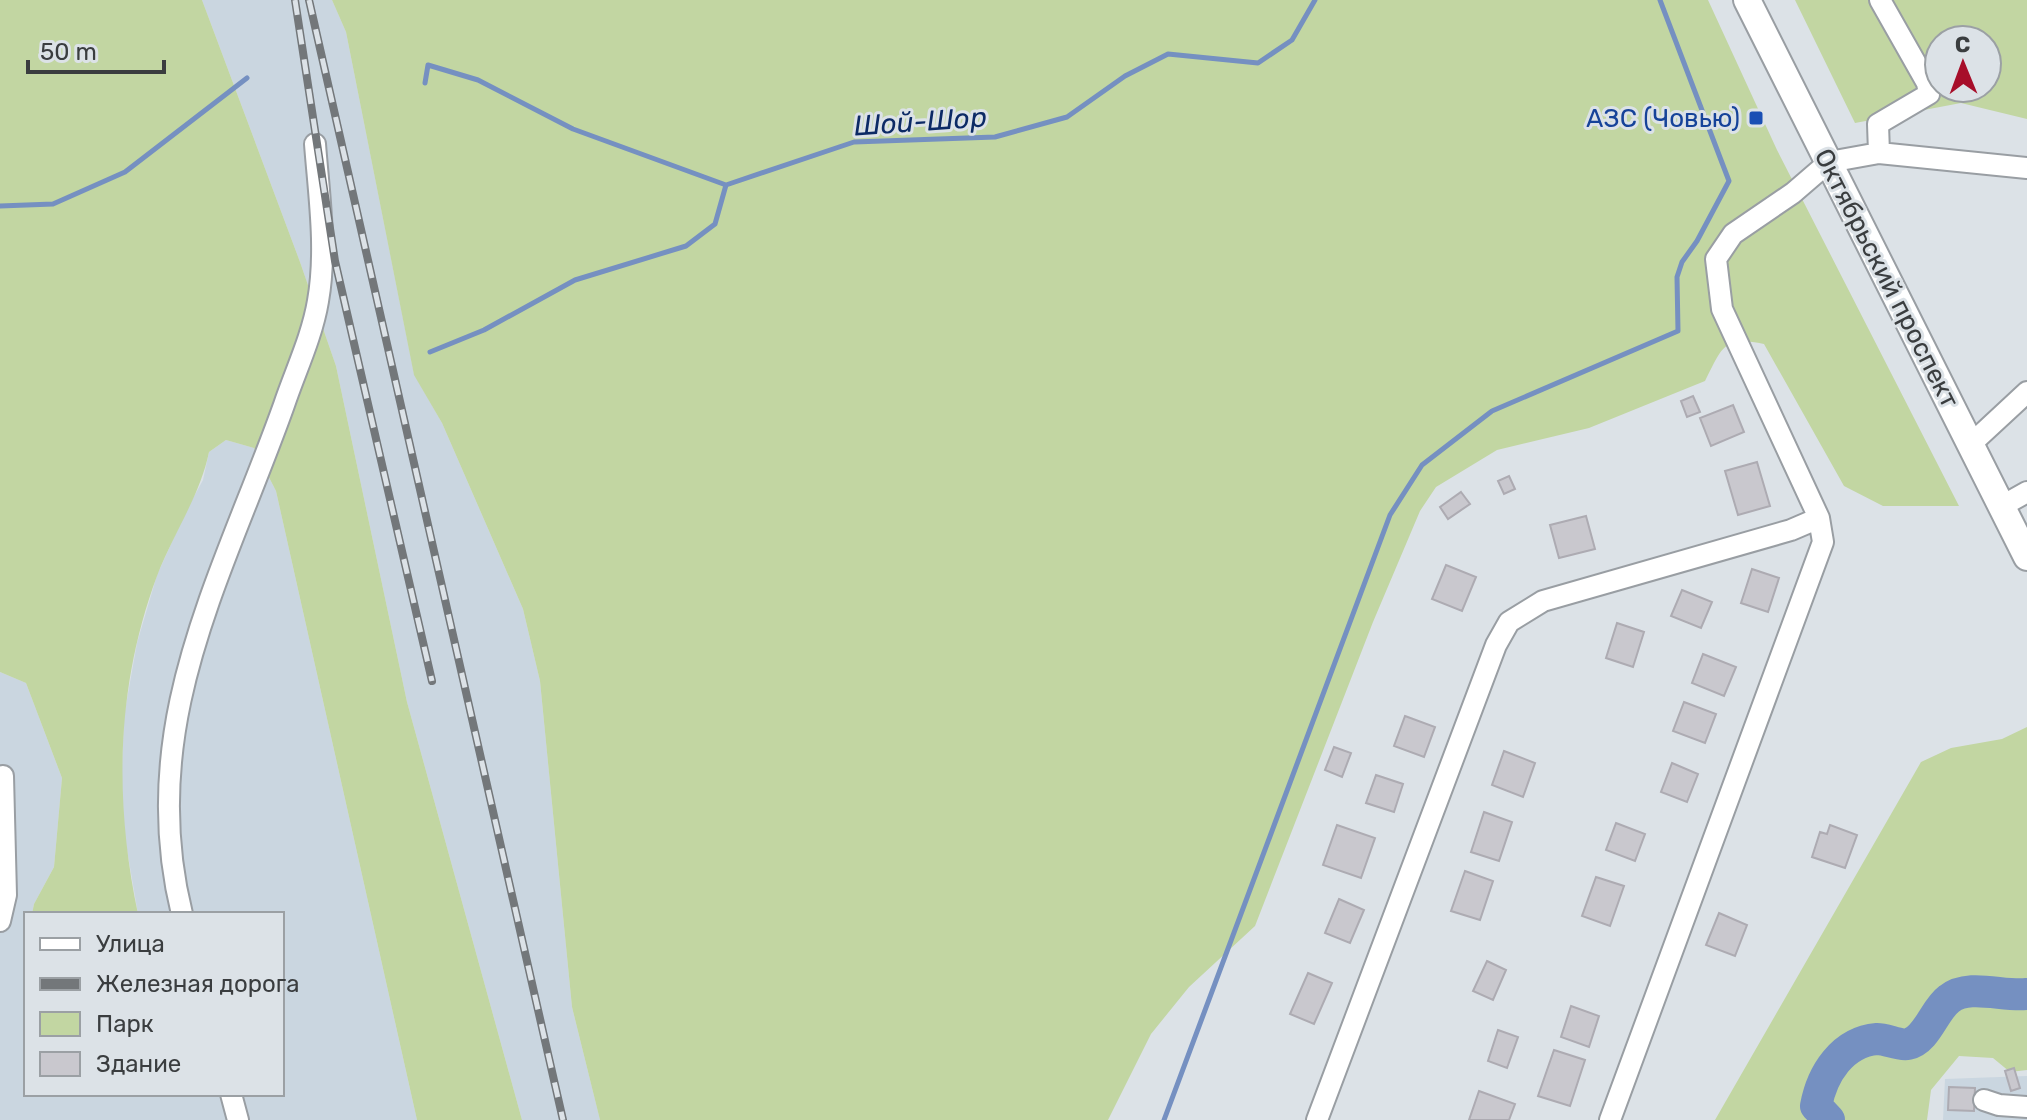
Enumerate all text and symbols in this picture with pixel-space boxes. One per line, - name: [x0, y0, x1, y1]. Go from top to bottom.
- scale bar: [28, 24, 164, 74]
- north arrow: [1923, 24, 2003, 104]
- text: С: [1955, 31, 1971, 58]
- text: 50 m: [40, 38, 97, 66]
- water label: Шой-Шор: [853, 100, 988, 143]
- place label: АЗС (Човью): [1586, 103, 1740, 134]
- marker: АЗС (Човью): [1747, 109, 1765, 127]
- street label: Октябрьский проспект: [1808, 144, 1965, 413]
- legend: [24, 912, 284, 1096]
- text: Улица: [96, 930, 165, 958]
- text: Железная дорога: [96, 970, 299, 998]
- text: Парк: [96, 1010, 154, 1038]
- text: Здание: [96, 1050, 181, 1078]

